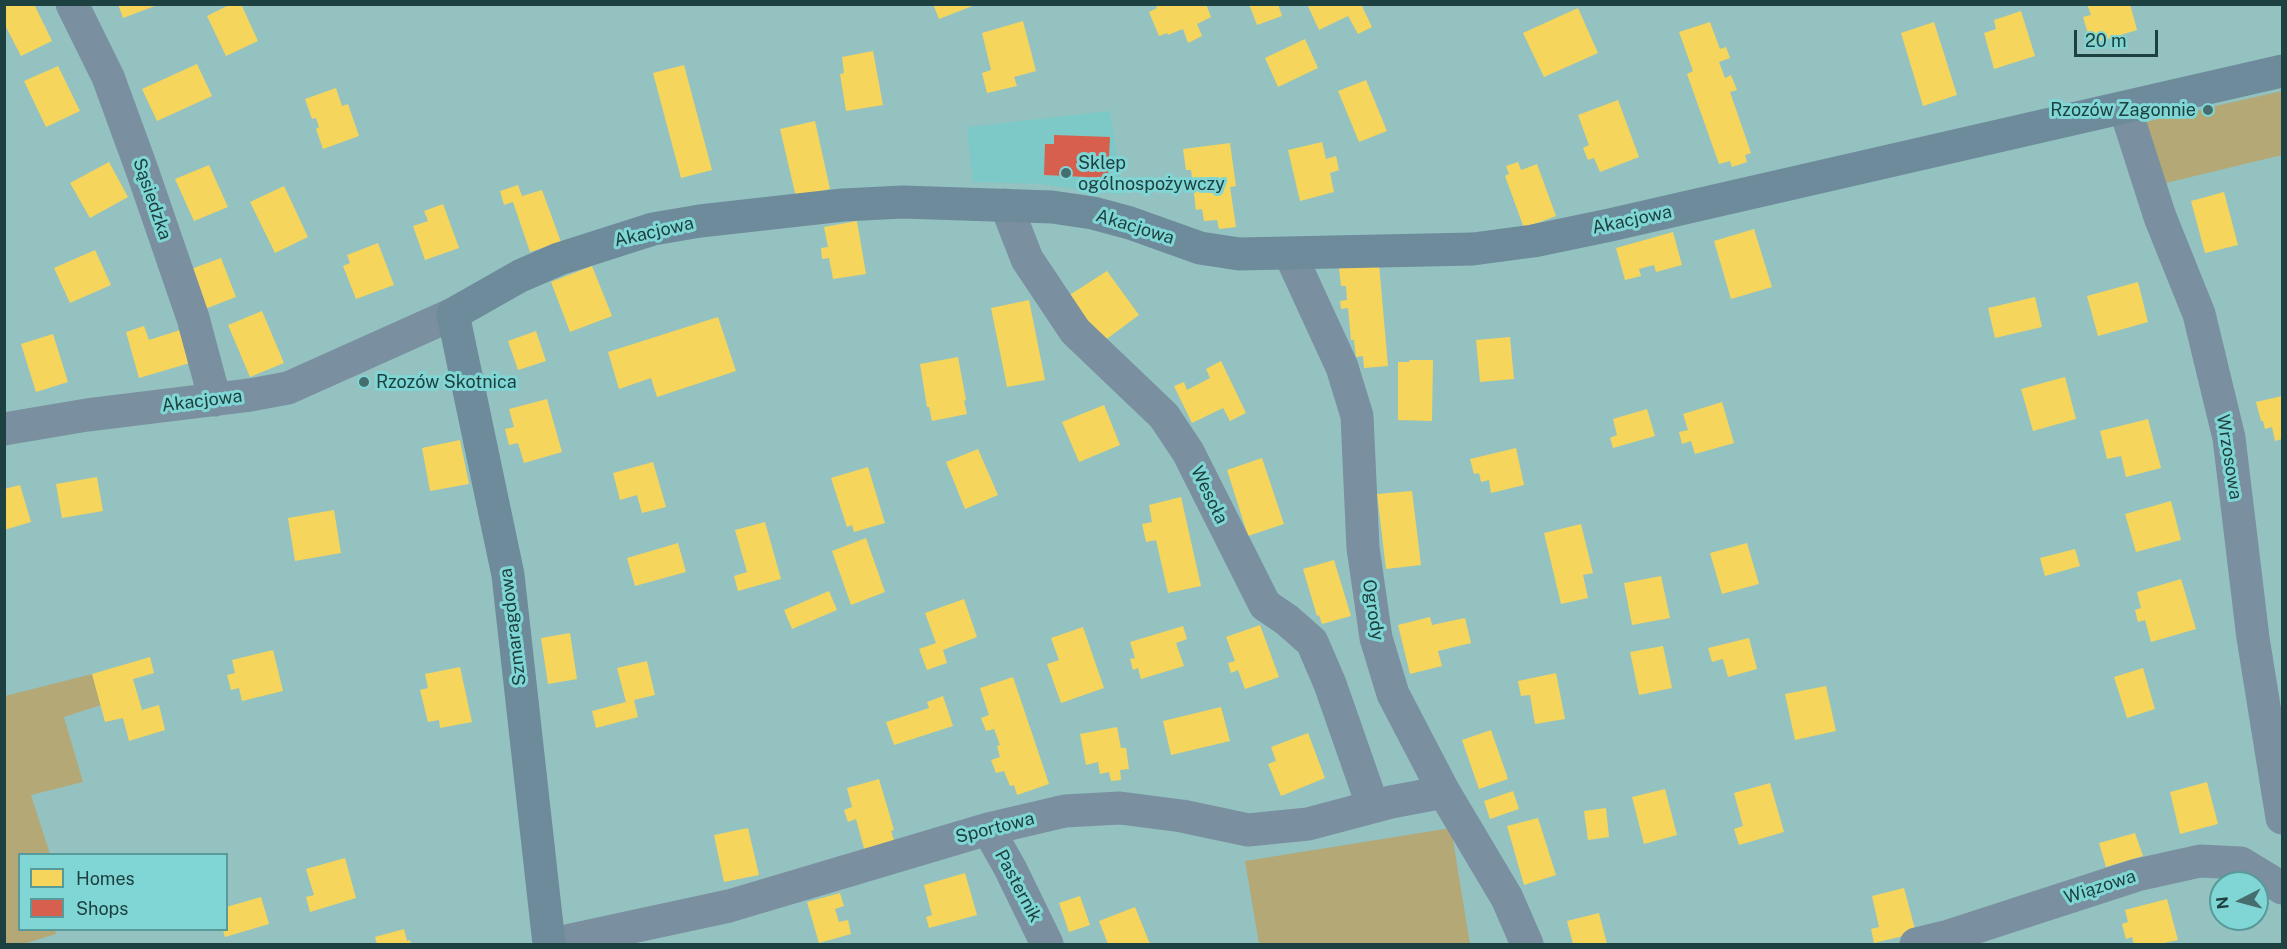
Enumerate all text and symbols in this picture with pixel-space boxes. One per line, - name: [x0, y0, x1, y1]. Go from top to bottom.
- scale bar: [2077, 18, 2161, 56]
- text: 20 m: [2085, 30, 2127, 51]
- place label: Rzozów Zagonnie: [2050, 99, 2196, 121]
- marker: Rzozów Zagonnie: [2201, 103, 2215, 117]
- place label: Sklep ogólnospożywczy: [1078, 152, 1225, 195]
- street label: Sąsiedzka: [128, 155, 176, 243]
- marker: Sklep ogólnospożywczy: [1059, 166, 1073, 180]
- street label: Akacjowa: [1590, 201, 1674, 239]
- street label: Akacjowa: [1093, 205, 1177, 249]
- street label: Akacjowa: [612, 212, 696, 252]
- place label: Rzozów Skotnica: [376, 371, 517, 393]
- marker: Rzozów Skotnica: [357, 375, 371, 389]
- street label: Akacjowa: [161, 385, 243, 417]
- street label: Wrzosowa: [2212, 413, 2246, 501]
- street label: Wesoła: [1186, 462, 1232, 528]
- street label: Szmaragdowa: [495, 567, 531, 687]
- street label: Ogrody: [1358, 578, 1388, 642]
- street label: Sportowa: [953, 808, 1037, 848]
- street label: Pasternik: [990, 846, 1046, 926]
- legend: [18, 853, 228, 931]
- street label: Wiązowa: [2061, 865, 2139, 909]
- text: Homes: [76, 868, 135, 889]
- north arrow: [2209, 871, 2269, 931]
- text: N: [2212, 896, 2233, 910]
- text: Shops: [76, 898, 128, 919]

